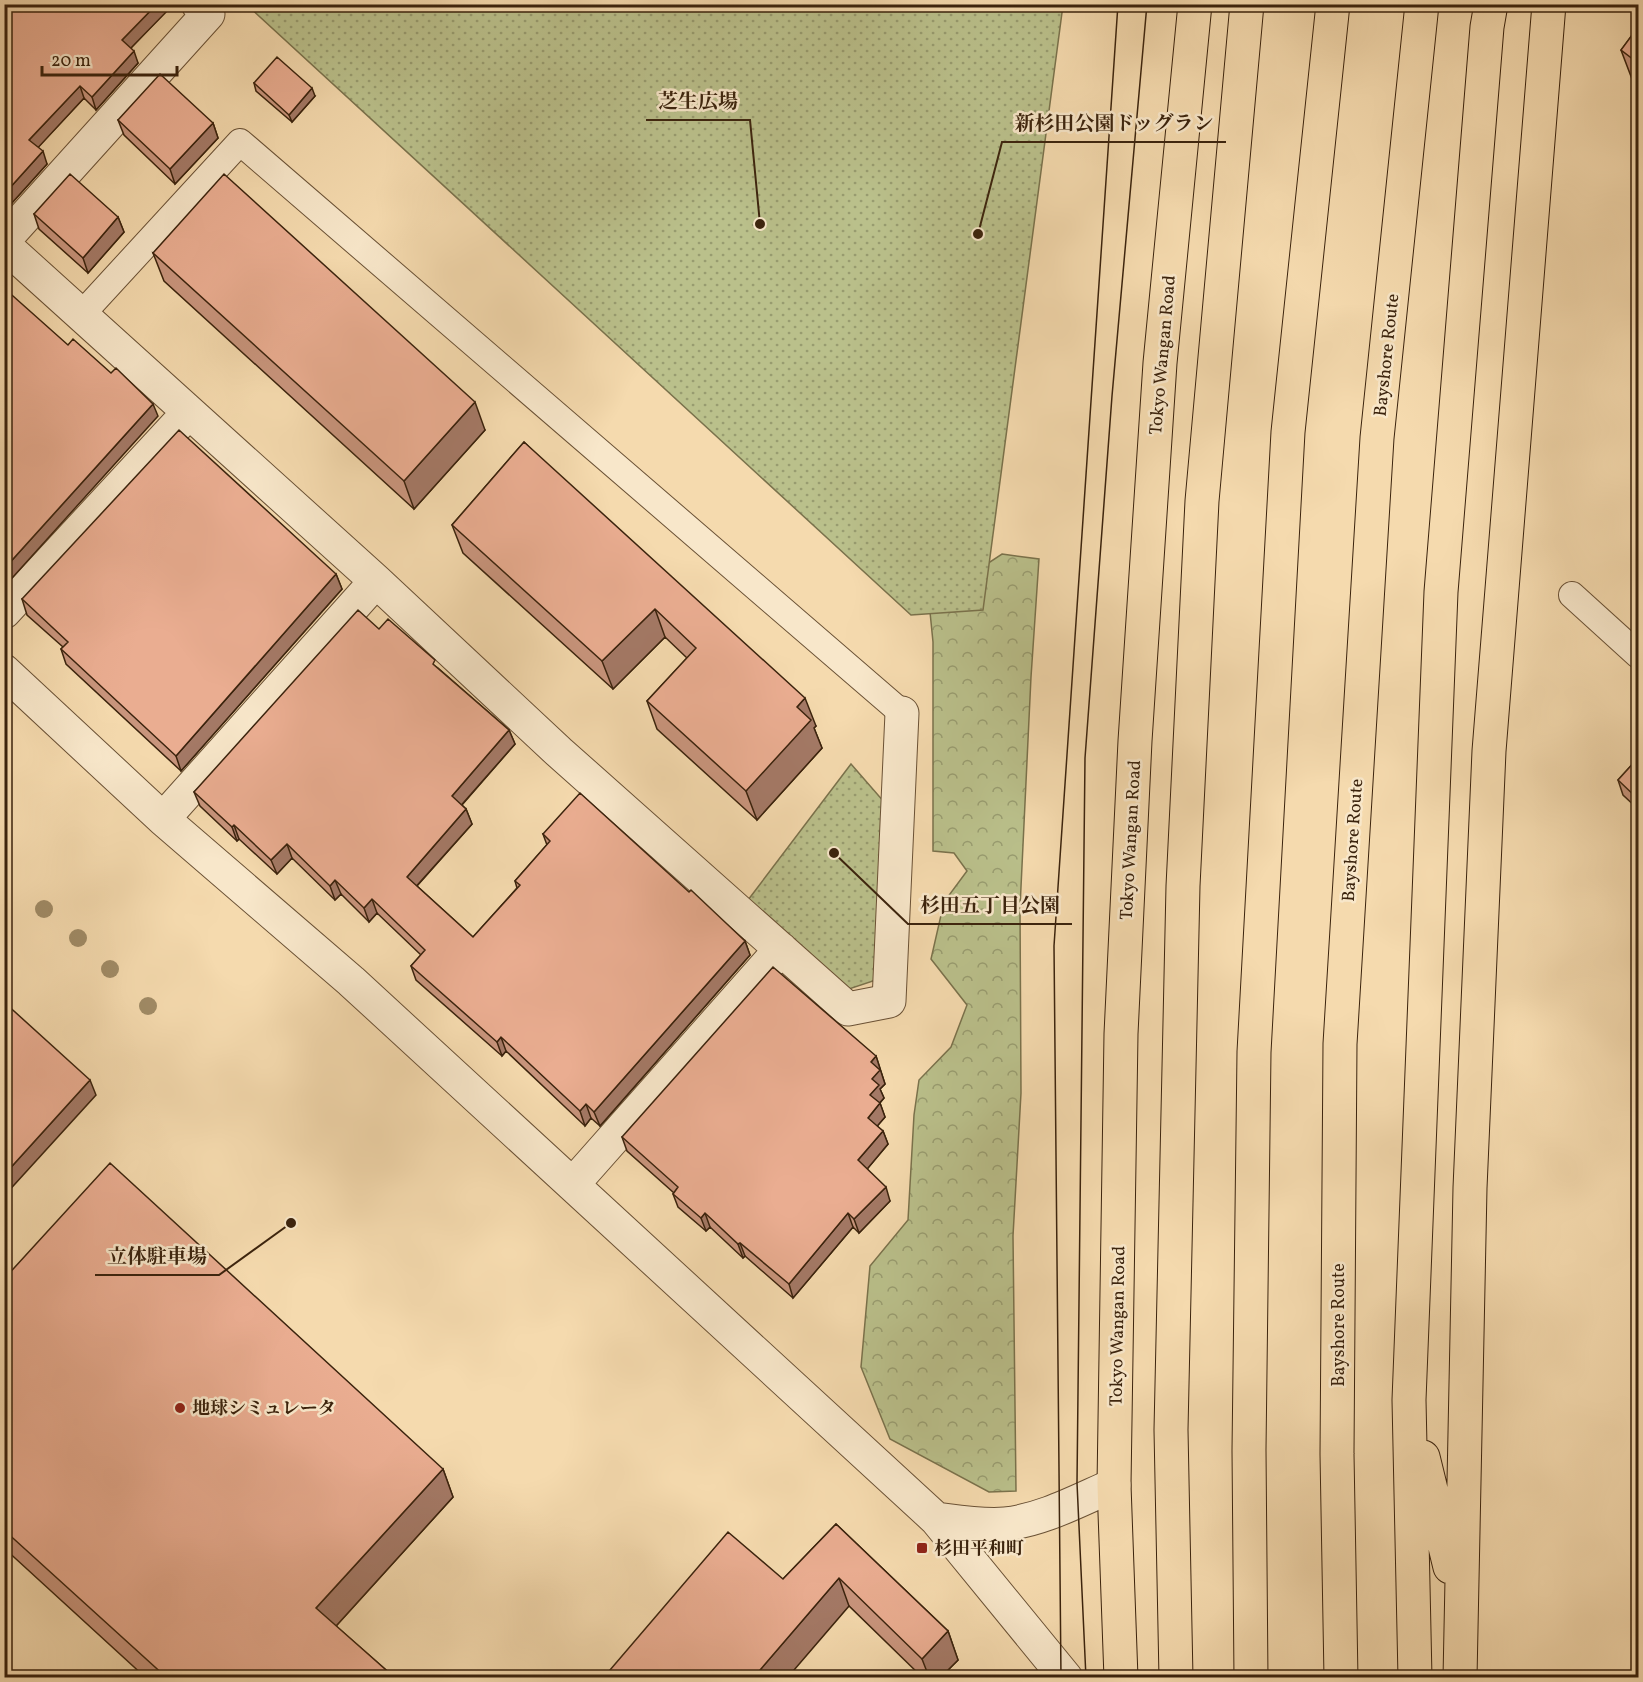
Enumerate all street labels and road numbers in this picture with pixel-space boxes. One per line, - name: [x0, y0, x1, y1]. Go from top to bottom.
- street label: Tokyo Wangan Road: [1144, 274, 1183, 436]
- street label: Bayshore Route: [1369, 292, 1406, 418]
- street label: Tokyo Wangan Road: [1115, 759, 1148, 921]
- street label: Bayshore Route: [1337, 778, 1370, 903]
- street label: Tokyo Wangan Road: [1105, 1246, 1132, 1406]
- street label: Bayshore Route: [1327, 1263, 1352, 1387]

